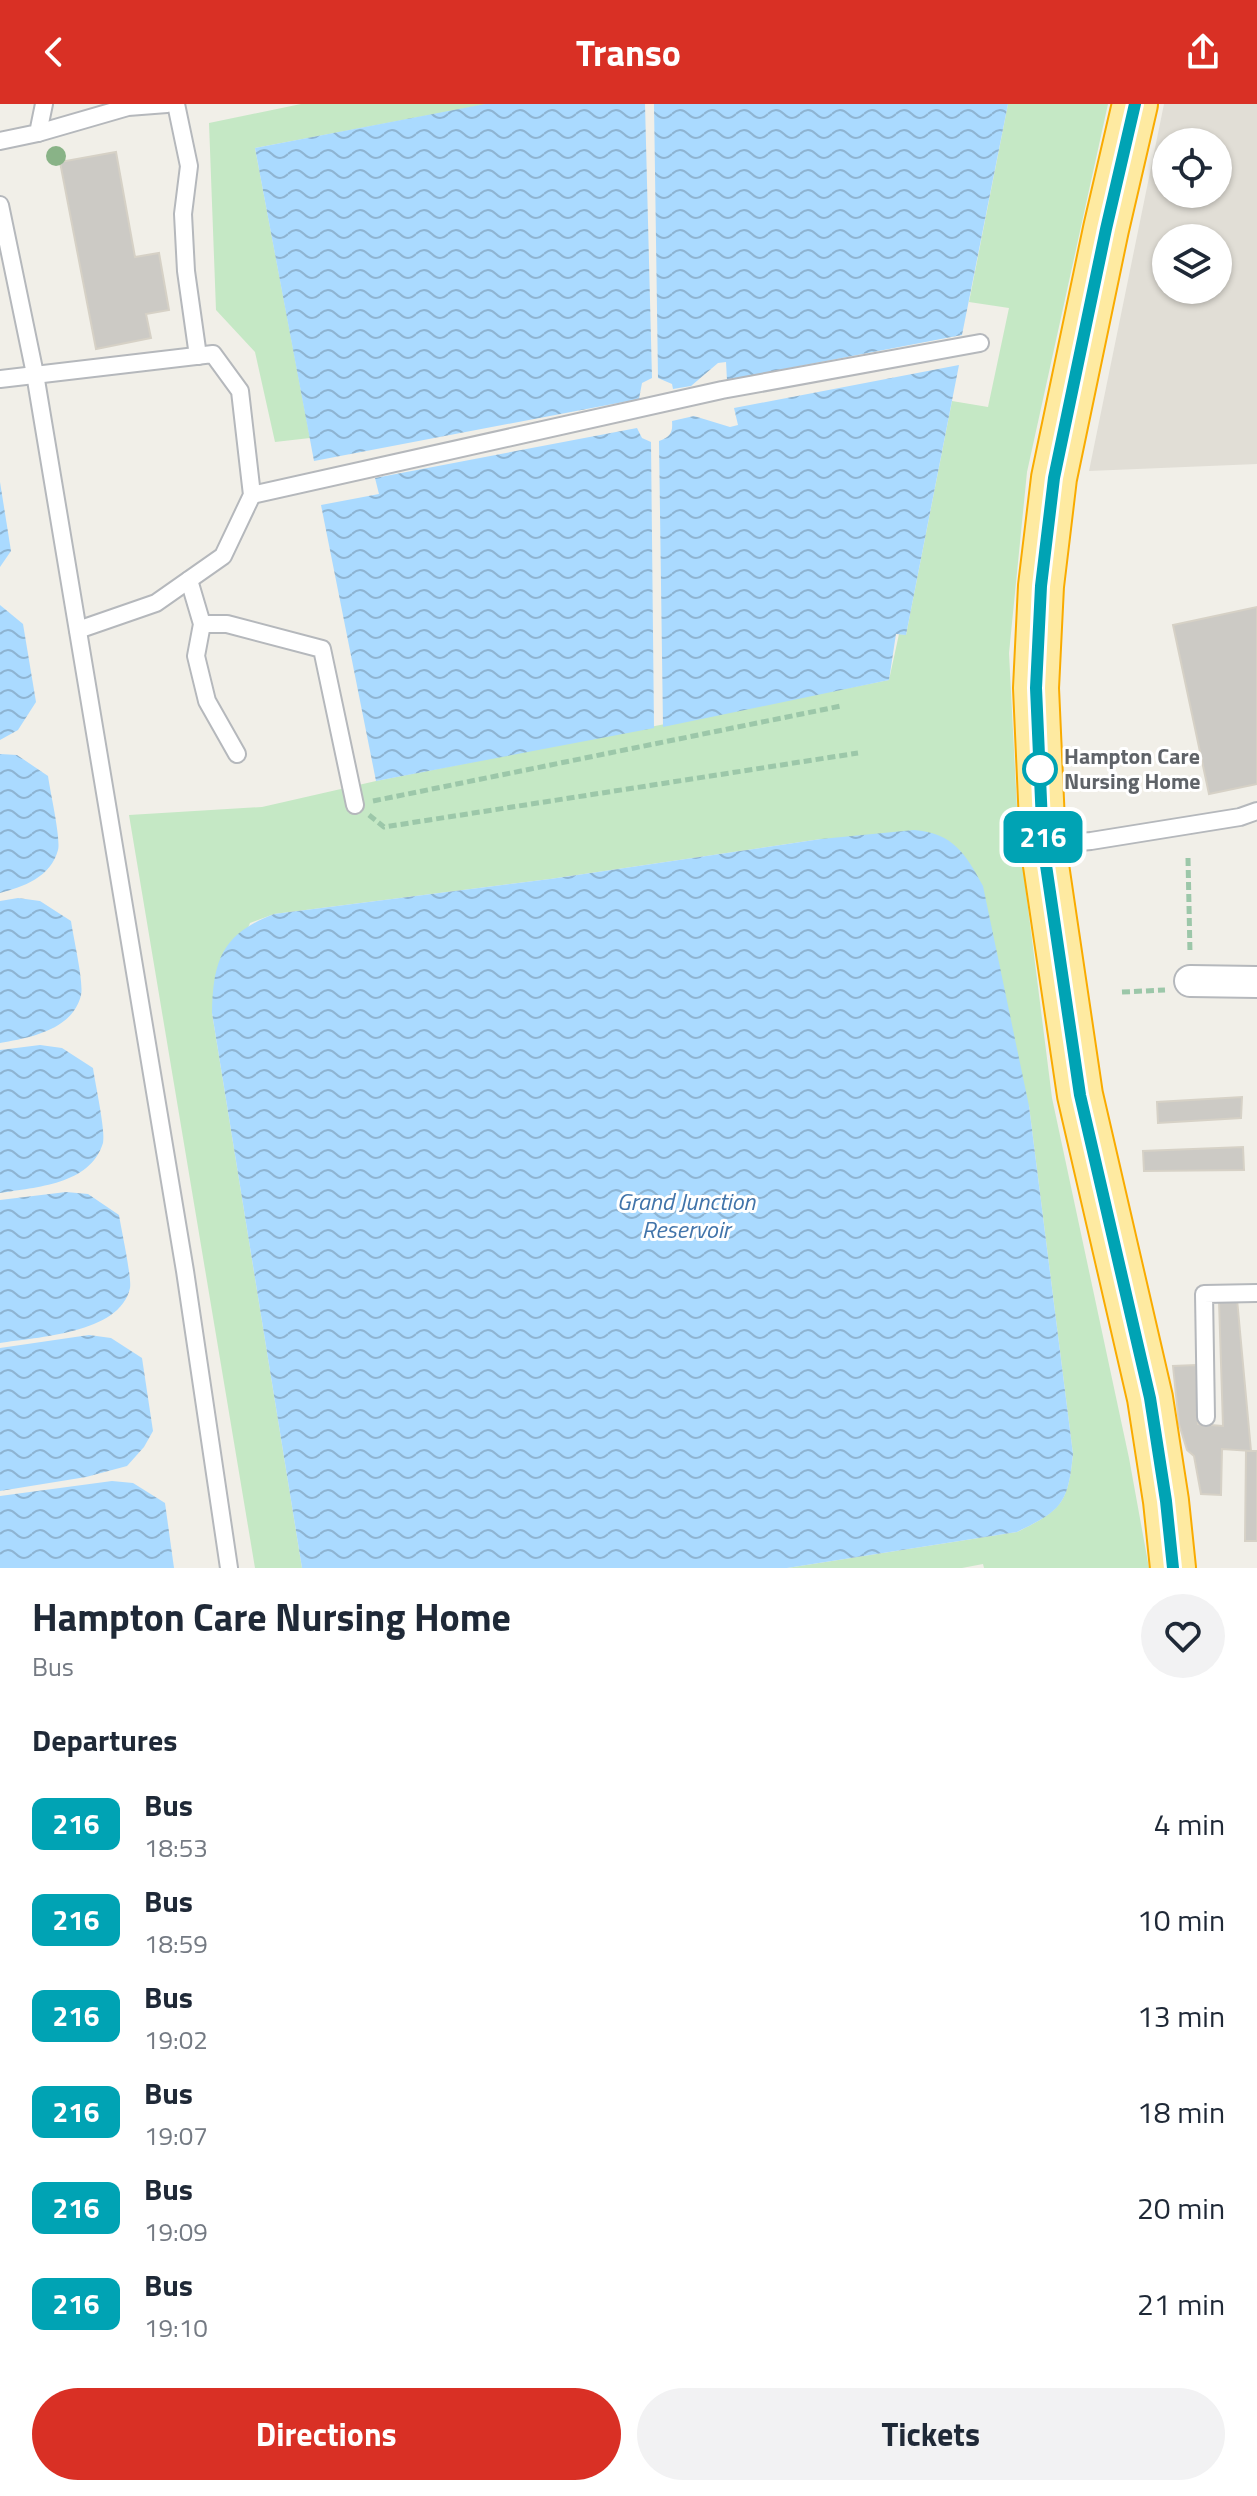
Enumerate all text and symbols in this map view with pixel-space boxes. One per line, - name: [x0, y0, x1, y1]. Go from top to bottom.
- text: Transo: [576, 25, 681, 80]
- icon: back: [32, 30, 76, 74]
- icon: share: [1181, 30, 1225, 74]
- map controls: [1152, 128, 1232, 304]
- button: locate: [1152, 128, 1232, 208]
- button: layers: [1152, 224, 1232, 304]
- place label: Hampton Care Nursing Home: [1064, 739, 1201, 798]
- marker: Hampton Care Nursing Home: [1023, 752, 1057, 786]
- line badge: 216: [997, 811, 1089, 863]
- text: 216: [1019, 815, 1067, 858]
- water label: Grand Junction Reservoir: [617, 1183, 756, 1247]
- text: Hampton Care Nursing Home: [32, 1588, 511, 1646]
- button: heart: [1141, 1594, 1225, 1678]
- text: Bus: [32, 1647, 74, 1686]
- text: Departures: [32, 1717, 177, 1763]
- text: Bus: [144, 1782, 193, 1828]
- text: 4 min: [1154, 1801, 1225, 1847]
- text: 216: [52, 1802, 100, 1845]
- text: 18:53: [144, 1828, 208, 1867]
- text: Bus: [144, 1878, 193, 1924]
- text: 10 min: [1137, 1897, 1225, 1943]
- text: 216: [52, 1898, 100, 1941]
- text: 18:59: [144, 1924, 208, 1963]
- text: Bus: [144, 1974, 193, 2020]
- text: 13 min: [1137, 1993, 1225, 2039]
- text: 216: [52, 1994, 100, 2037]
- text: 19:02: [144, 2020, 208, 2059]
- text: Bus: [144, 2070, 193, 2116]
- text: 18 min: [1137, 2089, 1225, 2135]
- text: 216: [52, 2090, 100, 2133]
- text: 19:07: [144, 2116, 208, 2155]
- text: Bus: [144, 2166, 193, 2212]
- text: 20 min: [1137, 2185, 1225, 2231]
- text: 216: [52, 2186, 100, 2229]
- text: 19:09: [144, 2212, 208, 2251]
- text: Bus: [144, 2262, 193, 2308]
- text: 21 min: [1137, 2281, 1225, 2327]
- text: 216: [52, 2282, 100, 2325]
- text: 19:10: [144, 2308, 208, 2347]
- button: Directions: [32, 2388, 621, 2480]
- button: Tickets: [637, 2388, 1225, 2480]

